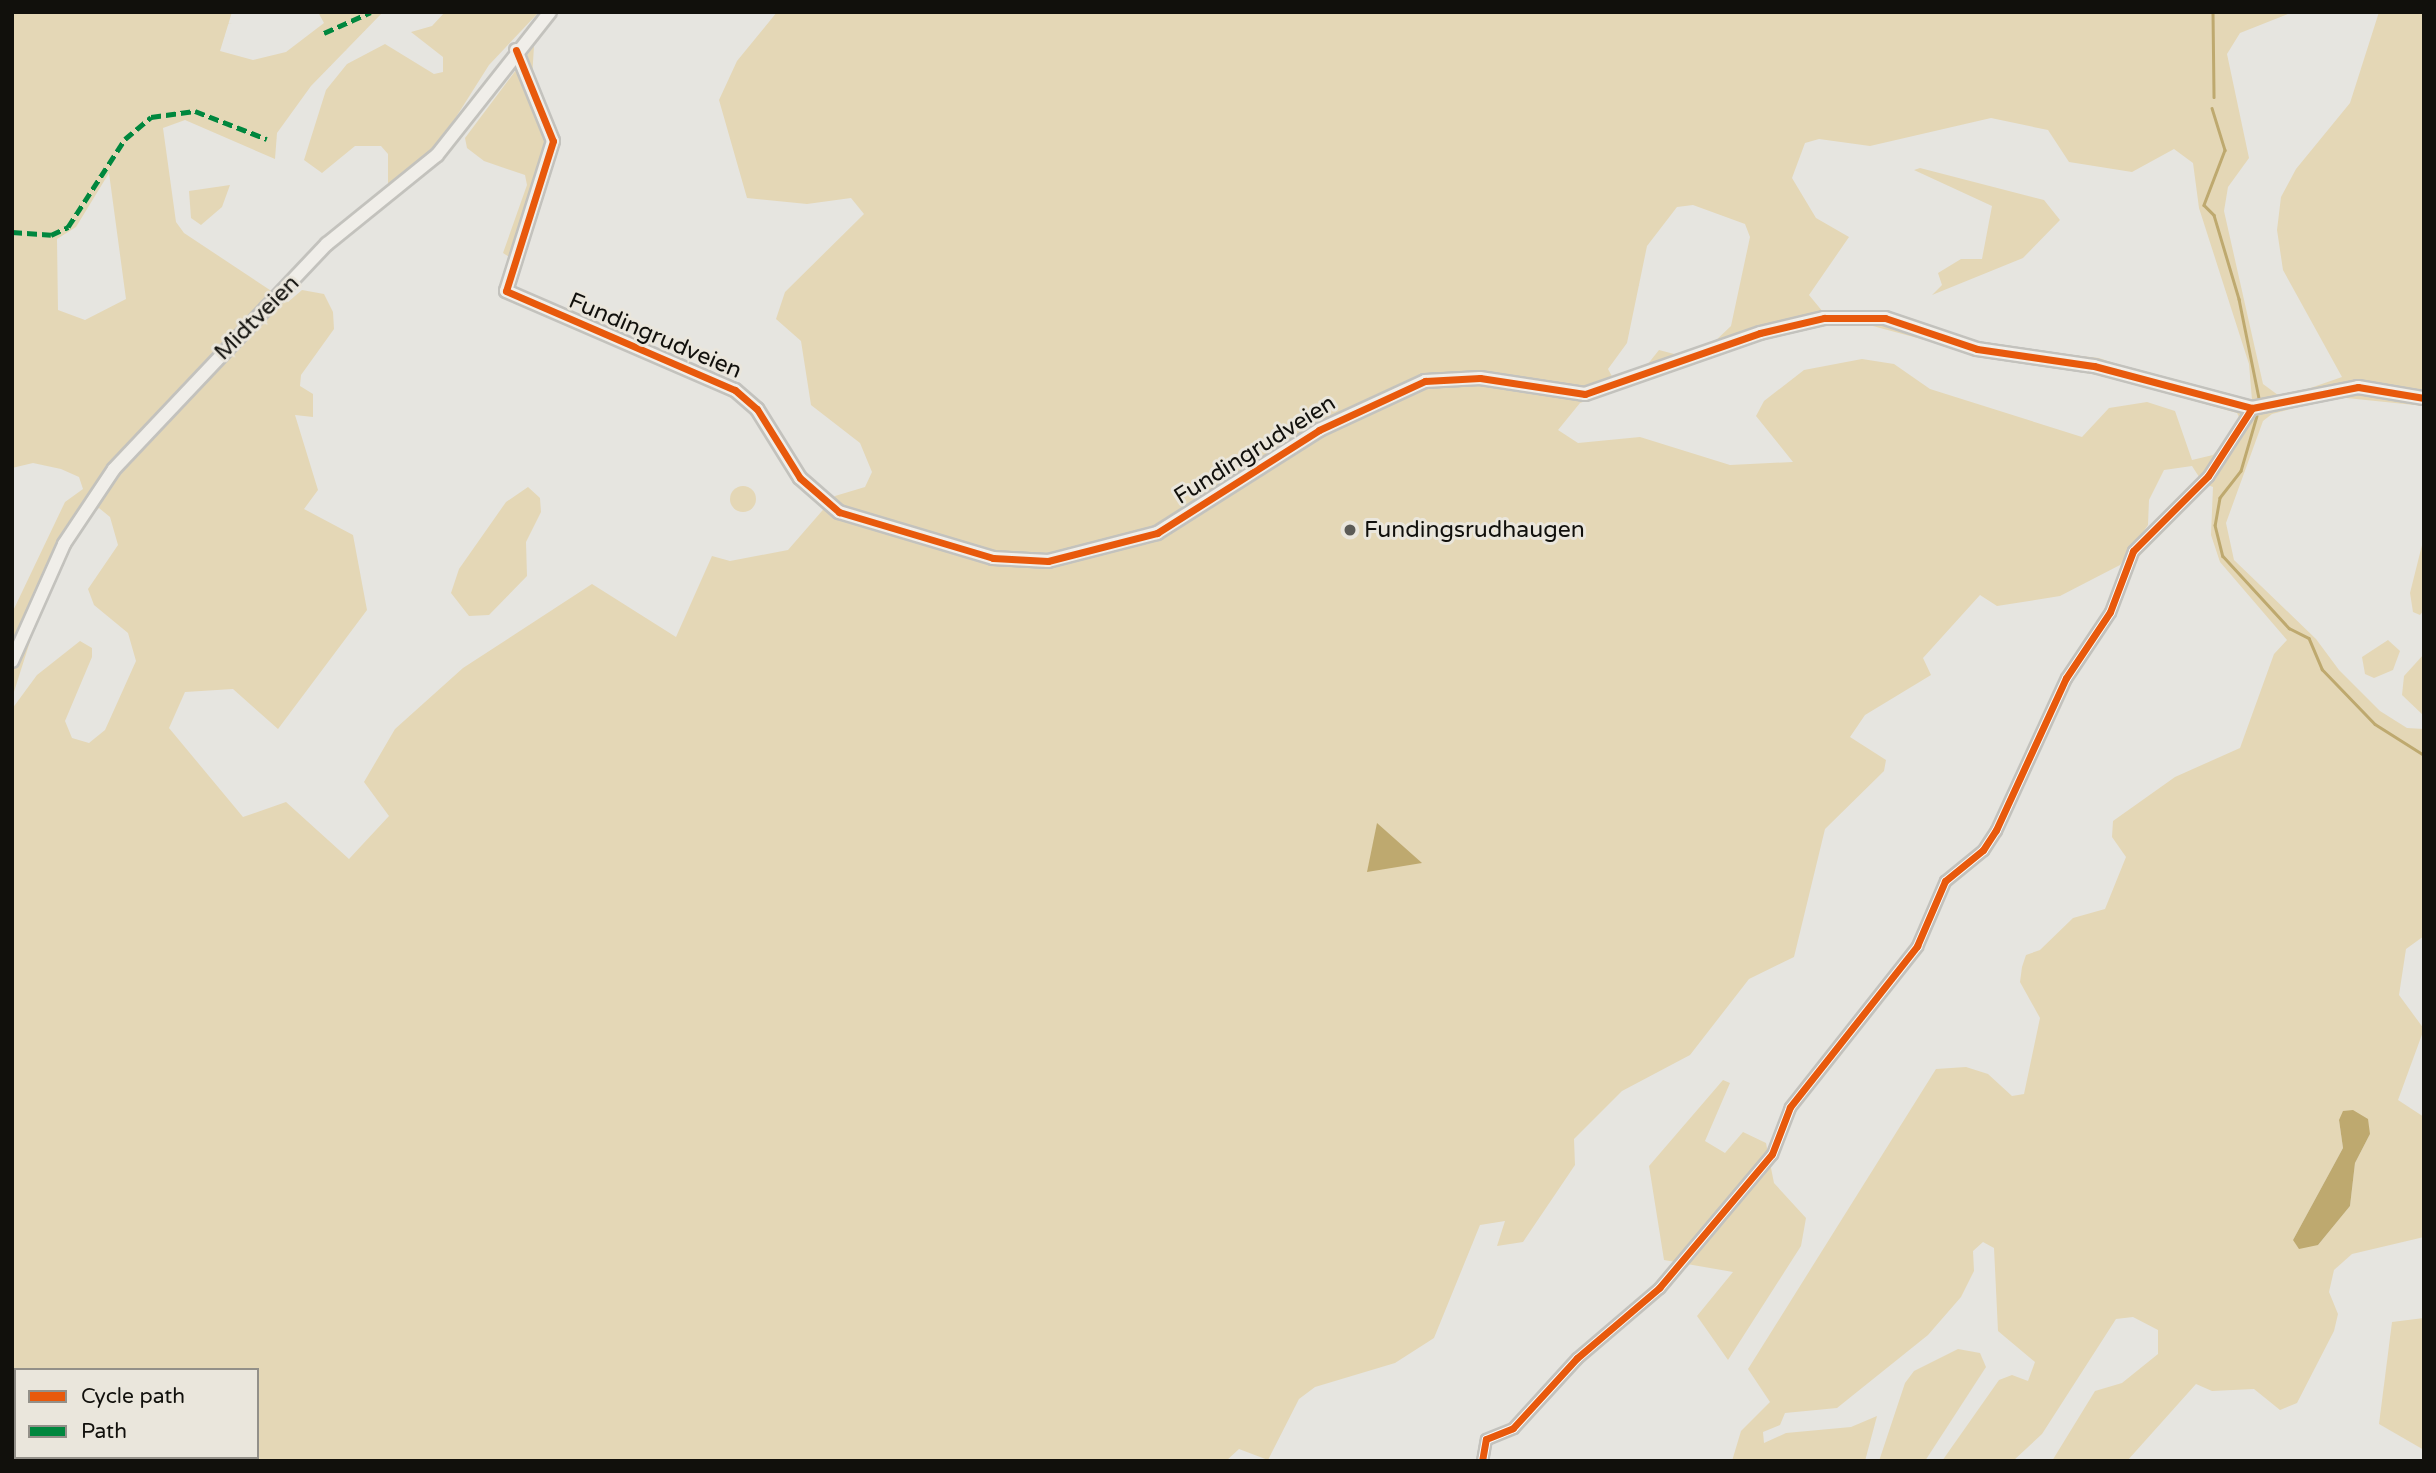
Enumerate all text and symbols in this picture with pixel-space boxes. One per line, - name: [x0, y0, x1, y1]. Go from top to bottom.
- street label: Midtveien: [209, 270, 305, 366]
- street label: Fundingrudveien: [564, 287, 746, 385]
- street label: Fundingrudveien: [1169, 389, 1341, 511]
- place label: Fundingsrudhaugen: [1364, 516, 1585, 544]
- marker: Fundingsrudhaugen: [1342, 522, 1358, 538]
- legend: [14, 1368, 259, 1459]
- text: Cycle path: [81, 1384, 185, 1409]
- text: Path: [81, 1419, 127, 1444]

